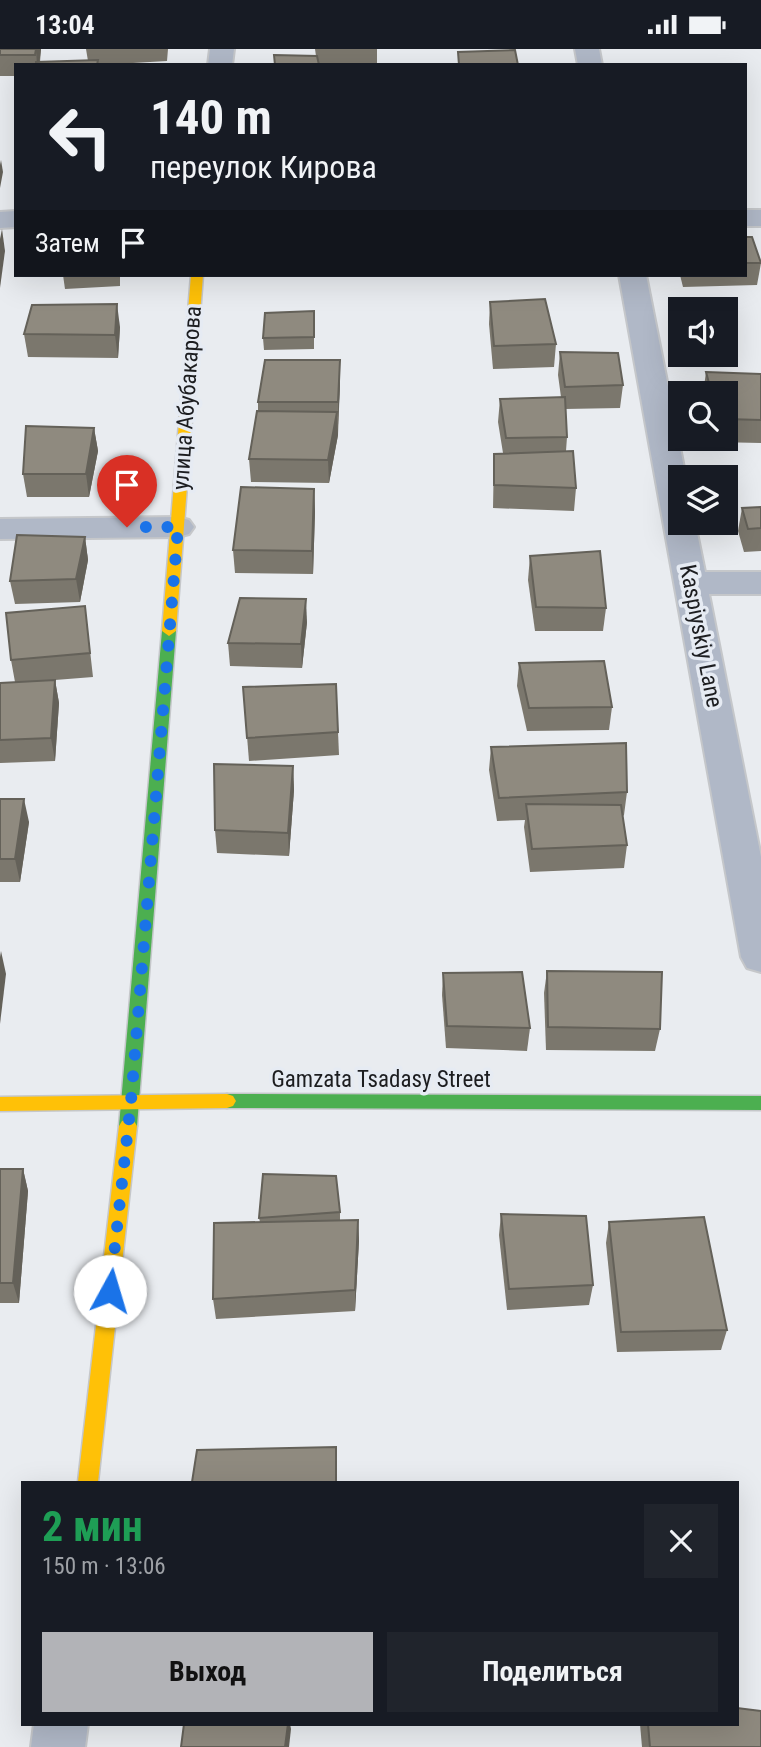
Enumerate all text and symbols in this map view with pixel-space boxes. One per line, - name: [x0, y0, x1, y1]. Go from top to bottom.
- text: 13:04: [35, 10, 95, 40]
- text: 140 m: [150, 89, 272, 146]
- icon: left: [35, 91, 126, 182]
- text: переулок Кирова: [150, 148, 377, 186]
- icon: arrive: [114, 224, 152, 262]
- text: Затем: [35, 228, 100, 258]
- map controls: [668, 297, 738, 535]
- button: sound: [668, 297, 738, 367]
- street label: улица Абубакарова: [167, 305, 207, 491]
- button: search: [668, 381, 738, 451]
- pin: [97, 455, 157, 527]
- button: layers: [668, 465, 738, 535]
- icon: arrive: [108, 466, 146, 504]
- street label: Kaspiyskiy Lane: [674, 562, 728, 710]
- street label: Gamzata Tsadasy Street: [271, 1066, 491, 1093]
- position arrow: [73, 1254, 147, 1328]
- text: 2 мин: [42, 1502, 143, 1551]
- button: close: [644, 1504, 718, 1578]
- text: 150 m · 13:06: [42, 1553, 166, 1580]
- button: Выход: [42, 1632, 373, 1712]
- button: Поделиться: [387, 1632, 718, 1712]

